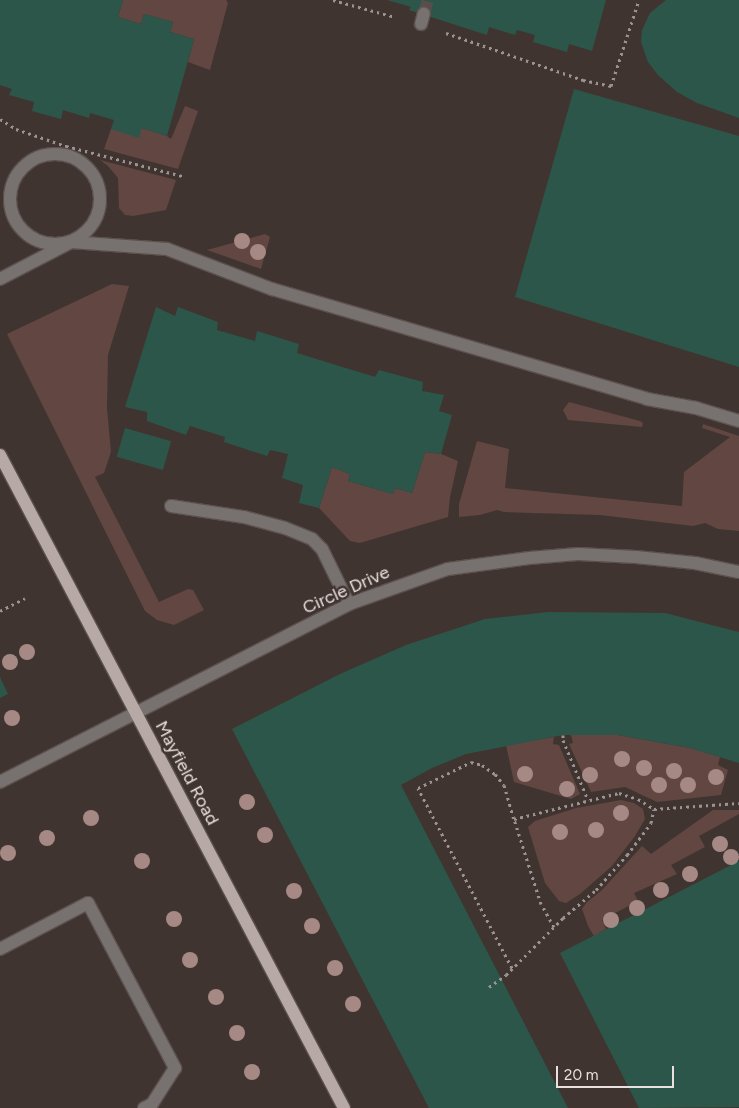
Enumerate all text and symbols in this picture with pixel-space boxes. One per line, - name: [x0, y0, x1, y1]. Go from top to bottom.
- street label: Circle Drive: [299, 561, 393, 619]
- street label: Mayfield Road: [151, 717, 223, 829]
- scale bar: [559, 1056, 676, 1088]
- text: 20 m: [564, 1066, 598, 1084]

